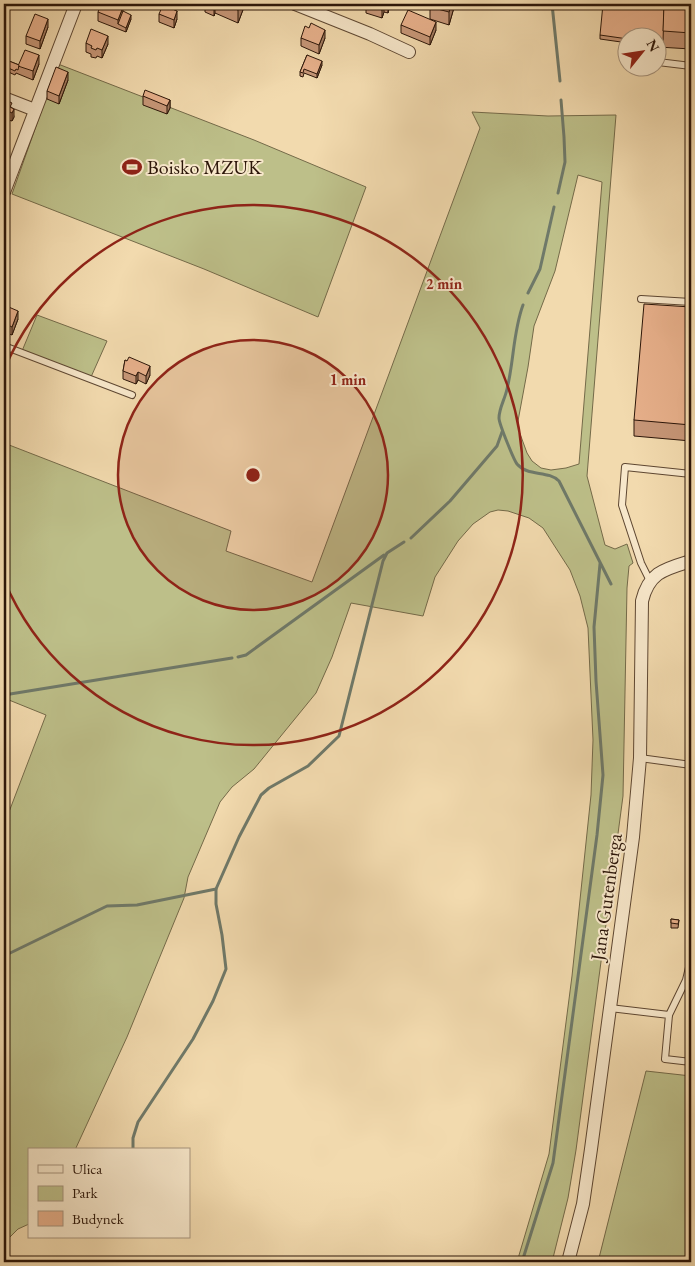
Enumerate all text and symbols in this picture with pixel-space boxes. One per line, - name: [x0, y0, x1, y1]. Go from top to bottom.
- north arrow: [618, 28, 668, 78]
- text: N: [643, 36, 664, 55]
- place label: Boisko MZUK: [147, 154, 262, 180]
- sports icon: Boisko MZUK: [121, 156, 143, 178]
- text: 2 min: [426, 274, 463, 293]
- text: 1 min: [330, 370, 367, 389]
- centre of rings: [244, 466, 262, 484]
- street label: Jana Gutenberga: [584, 832, 628, 964]
- legend: [28, 1148, 190, 1238]
- text: Ulica: [72, 1159, 102, 1178]
- text: Park: [72, 1183, 99, 1202]
- text: Budynek: [72, 1209, 125, 1228]

